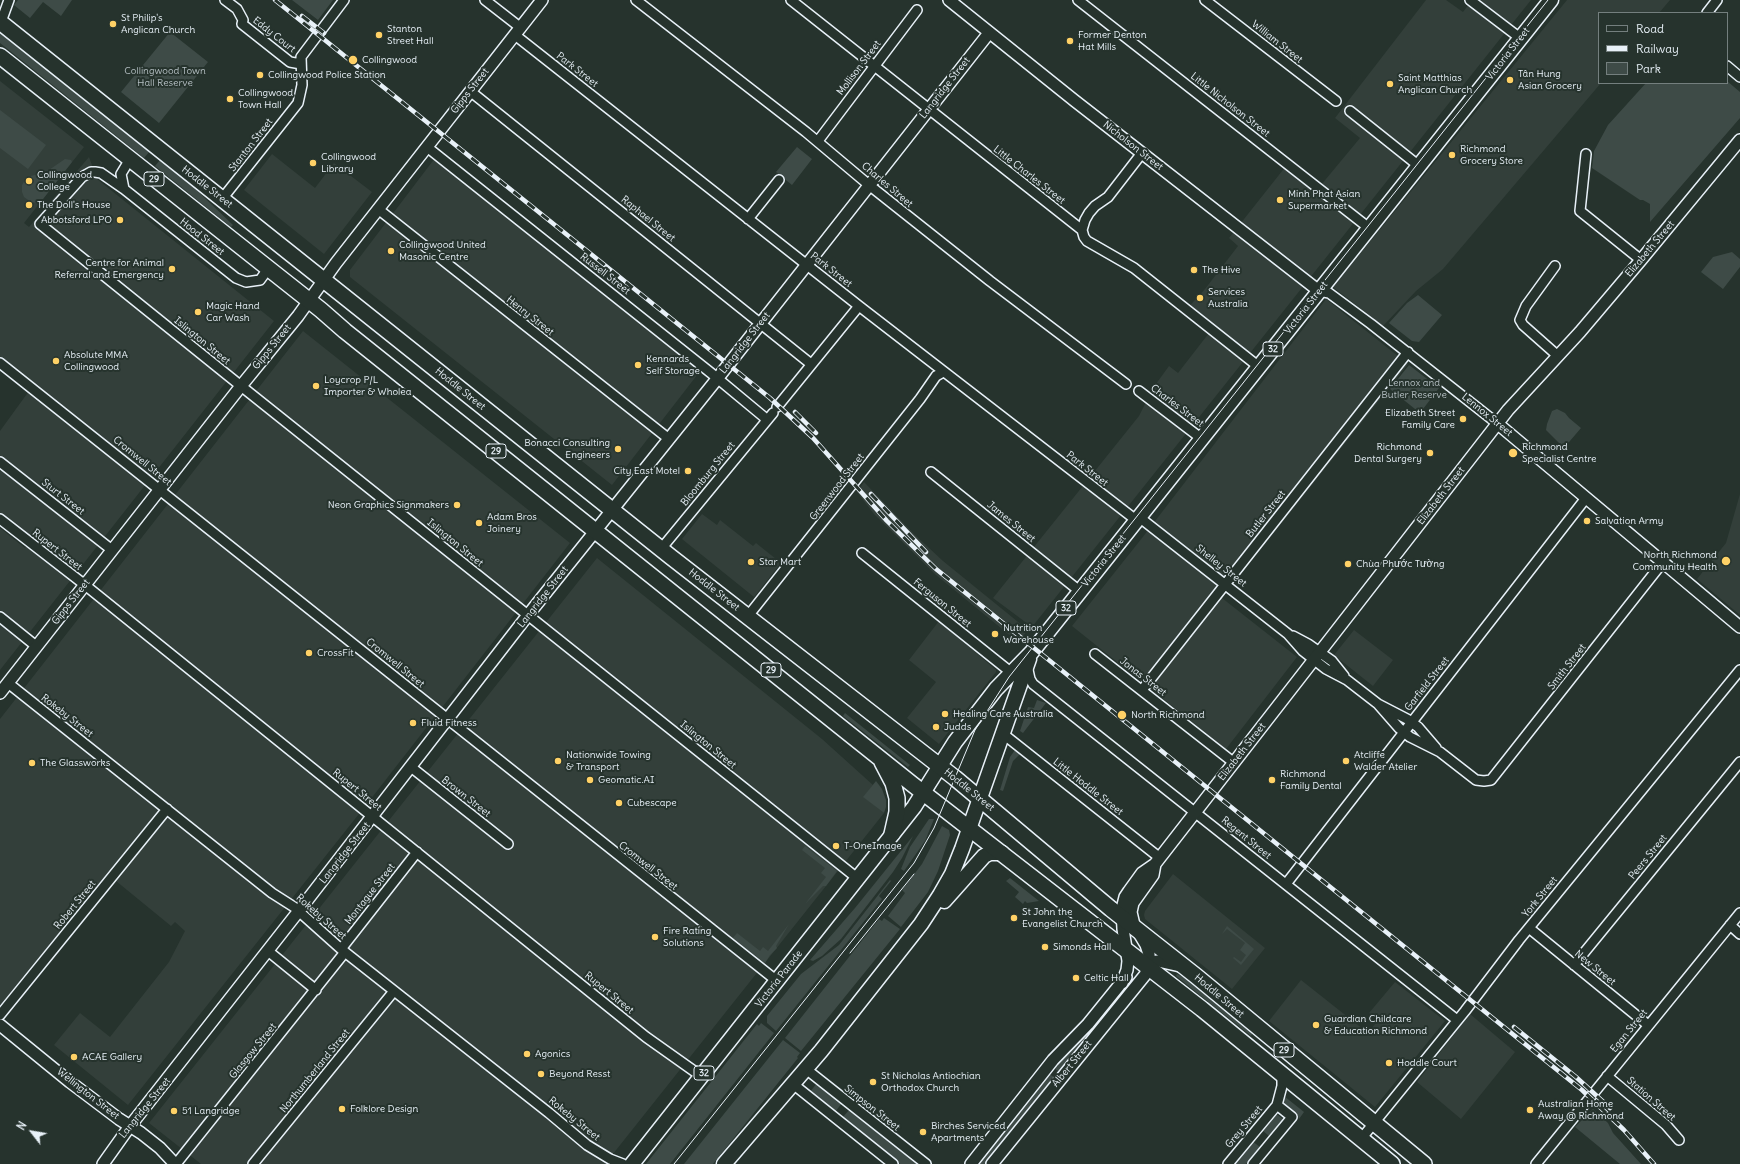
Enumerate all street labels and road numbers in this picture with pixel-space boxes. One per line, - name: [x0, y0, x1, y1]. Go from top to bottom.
- street label: Eddy Court: [250, 15, 298, 55]
- street label: William Street: [1249, 18, 1305, 66]
- street label: Victoria Street: [1484, 25, 1532, 83]
- street label: Mollison Street: [835, 38, 883, 98]
- street label: Park Street: [554, 50, 600, 90]
- street label: Langridge Street: [917, 55, 973, 121]
- street label: Gipps Street: [449, 66, 491, 116]
- street label: Little Nicholson Street: [1188, 70, 1272, 140]
- street label: Stanton Street: [227, 116, 275, 174]
- street label: Nicholson Street: [1101, 119, 1165, 173]
- street label: Little Charles Street: [991, 143, 1067, 207]
- street label: Charles Street: [859, 160, 915, 210]
- street label: Hoddle Street: [179, 163, 235, 211]
- road number: 29: [144, 172, 164, 186]
- street label: Raphael Street: [619, 194, 677, 244]
- street label: Hood Street: [177, 216, 227, 258]
- street label: Elizabeth Street: [1623, 218, 1677, 280]
- street label: Park Street: [808, 250, 854, 290]
- street label: Russell Street: [578, 251, 632, 297]
- street label: Victoria Street: [1282, 279, 1330, 337]
- street label: Henry Street: [504, 294, 556, 338]
- street label: Langridge Street: [717, 310, 773, 376]
- street label: Islington Street: [172, 315, 232, 367]
- street label: Gipps Street: [250, 322, 294, 372]
- road number: 32: [1263, 342, 1283, 356]
- street label: Hoddle Street: [432, 365, 488, 413]
- street label: Charles Street: [1148, 382, 1206, 430]
- street label: Lennox Street: [1459, 391, 1515, 439]
- street label: Cromwell Street: [110, 434, 174, 488]
- street label: Bloomburg Street: [679, 440, 737, 508]
- road number: 29: [486, 444, 506, 458]
- street label: Park Street: [1064, 449, 1110, 489]
- street label: Greenwood Street: [807, 451, 867, 523]
- street label: Elizabeth Street: [1415, 465, 1467, 527]
- street label: Sturt Street: [39, 477, 87, 517]
- street label: Butler Street: [1244, 488, 1288, 540]
- street label: James Street: [984, 499, 1038, 545]
- street label: Islington Street: [425, 517, 485, 569]
- street label: Rupert Street: [30, 527, 84, 573]
- street label: Victoria Street: [1079, 532, 1129, 590]
- street label: Shelley Street: [1193, 542, 1249, 590]
- street label: Langridge Street: [515, 564, 571, 630]
- street label: Hoddle Street: [686, 566, 742, 614]
- street label: Ferguson Street: [911, 576, 973, 630]
- street label: Gipps Street: [50, 577, 92, 627]
- road number: 32: [1056, 601, 1076, 615]
- street label: Cromwell Street: [363, 636, 427, 690]
- street label: Smith Street: [1545, 642, 1589, 692]
- street label: Jonas Street: [1117, 655, 1169, 699]
- street label: Garfield Street: [1402, 655, 1452, 713]
- road number: 29: [761, 663, 781, 677]
- street label: Rokeby Street: [39, 692, 95, 740]
- street label: Islington Street: [678, 719, 738, 771]
- street label: Elizabeth Street: [1216, 721, 1268, 783]
- street label: Little Hoddle Street: [1051, 756, 1125, 818]
- street label: Hoddle Street: [941, 766, 997, 814]
- street label: Rupert Street: [330, 767, 384, 813]
- street label: Brown Street: [439, 774, 493, 820]
- street label: Regent Street: [1219, 814, 1273, 862]
- street label: Langridge Street: [317, 820, 373, 886]
- street label: Peers Street: [1626, 832, 1670, 882]
- street label: Cromwell Street: [616, 839, 680, 893]
- street label: Montague Street: [342, 861, 398, 927]
- street label: York Street: [1520, 874, 1560, 920]
- street label: Robert Street: [52, 878, 98, 932]
- street label: Rokeby Street: [293, 892, 349, 942]
- street label: Victoria Parade: [753, 948, 805, 1010]
- street label: New Street: [1572, 948, 1618, 988]
- street label: Rupert Street: [582, 970, 636, 1016]
- street label: Hoddle Street: [1192, 972, 1246, 1020]
- street label: Egan Street: [1608, 1007, 1650, 1055]
- street label: Glasgow Street: [227, 1021, 279, 1081]
- street label: Northumberland Street: [278, 1027, 352, 1115]
- street label: Albert Street: [1050, 1038, 1094, 1090]
- road number: 29: [1274, 1043, 1294, 1057]
- street label: Wellington Street: [54, 1066, 122, 1122]
- road number: 32: [694, 1066, 714, 1080]
- street label: Langridge Street: [117, 1075, 173, 1141]
- street label: Station Street: [1624, 1075, 1678, 1123]
- street label: Simpson Street: [842, 1083, 902, 1133]
- street label: Rokeby Street: [546, 1095, 602, 1143]
- street label: Grey Street: [1223, 1104, 1265, 1150]

